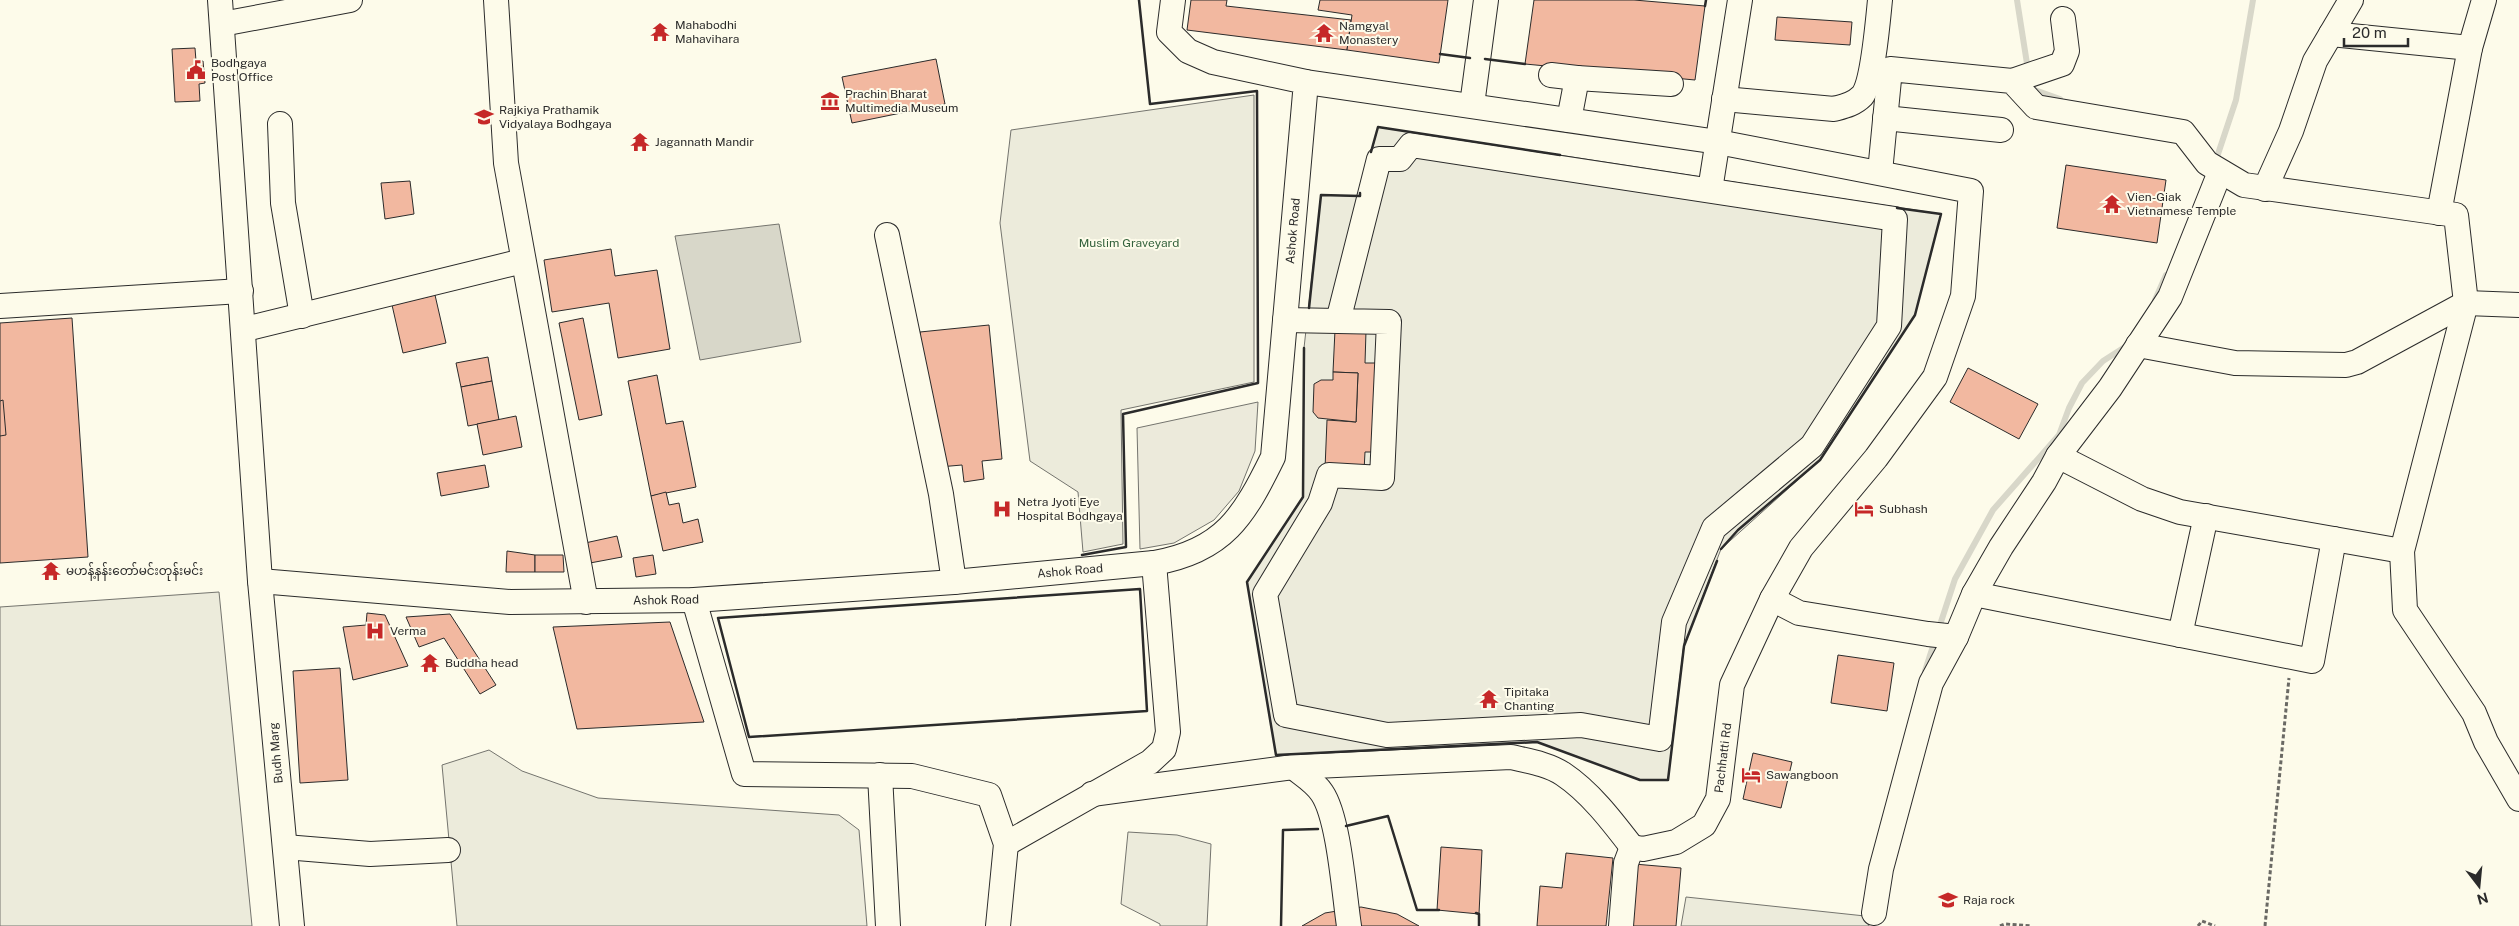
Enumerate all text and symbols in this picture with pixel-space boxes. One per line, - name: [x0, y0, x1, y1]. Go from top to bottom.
- scale bar: [2344, 15, 2408, 47]
- place label: Mahabodhi Mahavihara: [675, 18, 739, 46]
- place label: Namgyal Monastery: [1339, 19, 1399, 47]
- temple icon: Mahabodhi Mahavihara: [649, 21, 671, 43]
- temple icon: Namgyal Monastery: [1313, 22, 1335, 44]
- text: 20 m: [2352, 24, 2387, 41]
- place label: Bodhgaya Post Office: [211, 56, 273, 84]
- public building icon: Bodhgaya Post Office: [185, 59, 207, 81]
- place label: Prachin Bharat Multimedia Museum: [845, 87, 958, 115]
- museum icon: Prachin Bharat Multimedia Museum: [819, 90, 841, 112]
- place label: Rajkiya Prathamik Vidyalaya Bodhgaya: [499, 103, 612, 131]
- school or university icon: Rajkiya Prathamik Vidyalaya Bodhgaya: [473, 106, 495, 128]
- temple icon: Jagannath Mandir: [629, 131, 651, 153]
- place label: Jagannath Mandir: [655, 135, 754, 149]
- place label: Vien-Giak Vietnamese Temple: [2127, 190, 2237, 218]
- temple icon: Vien-Giak Vietnamese Temple: [2101, 193, 2123, 215]
- street label: Ashok Road: [1283, 197, 1303, 265]
- park label: Muslim Graveyard: [1079, 236, 1179, 250]
- place label: Netra Jyoti Eye Hospital Bodhgaya: [1017, 495, 1123, 523]
- hospital icon: Netra Jyoti Eye Hospital Bodhgaya: [991, 498, 1013, 520]
- hotel icon: Subhash: [1853, 498, 1875, 520]
- place label: Subhash: [1879, 502, 1928, 516]
- temple icon: မဟန့်နန်းတော်မင်းတုန်းမင်း: [40, 560, 62, 582]
- street label: Ashok Road: [1036, 561, 1104, 581]
- place label: မဟန့်နန်းတော်မင်းတုန်းမင်း: [66, 562, 203, 581]
- street label: Ashok Road: [633, 592, 699, 608]
- hospital icon: Verma: [364, 620, 386, 642]
- place label: Verma: [390, 624, 426, 638]
- temple icon: Buddha head: [419, 652, 441, 674]
- place label: Buddha head: [445, 656, 518, 670]
- place label: Tipitaka Chanting: [1504, 685, 1555, 713]
- temple icon: Tipitaka Chanting: [1478, 688, 1500, 710]
- street label: Budh Marg: [266, 722, 286, 784]
- street label: Pachhatti Rd: [1712, 722, 1734, 794]
- hotel icon: Sawangboon: [1740, 764, 1762, 786]
- place label: Sawangboon: [1766, 768, 1838, 782]
- north arrow: [2454, 861, 2504, 911]
- school or university icon: Raja rock: [1937, 889, 1959, 911]
- text: N: [2475, 889, 2490, 908]
- place label: Raja rock: [1963, 893, 2015, 907]

